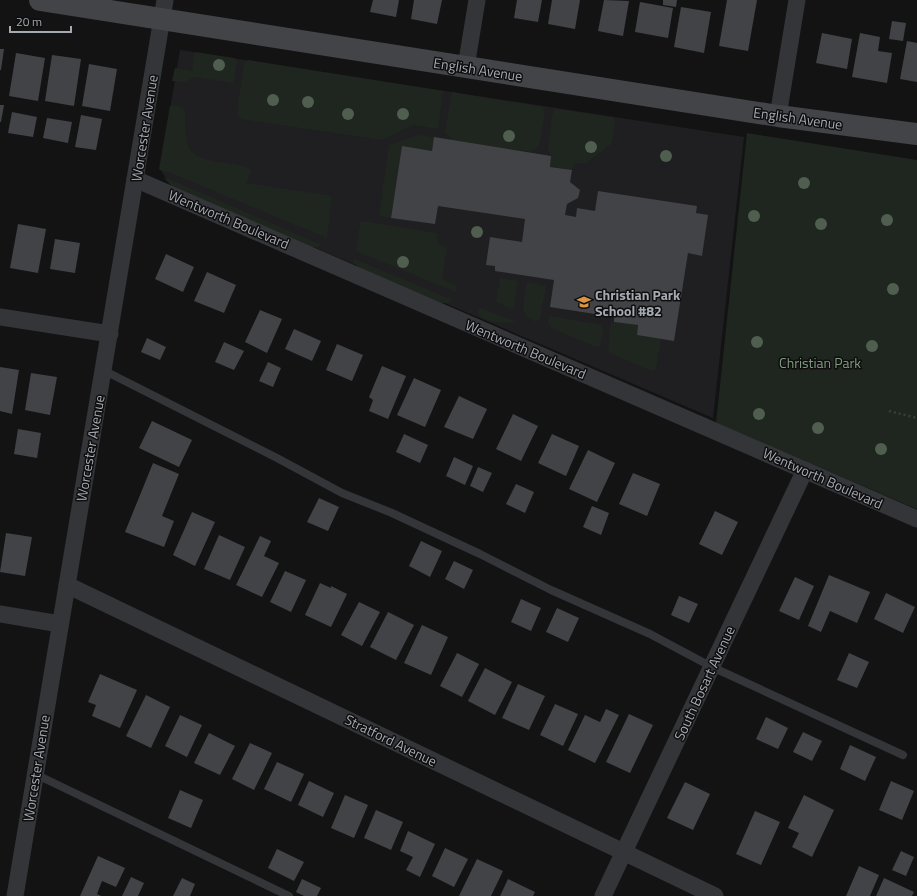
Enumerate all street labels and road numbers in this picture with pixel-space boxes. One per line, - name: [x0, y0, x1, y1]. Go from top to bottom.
- street label: English Avenue: [432, 52, 524, 86]
- street label: Worcester Avenue: [125, 73, 163, 183]
- street label: English Avenue: [752, 101, 844, 135]
- street label: Wentworth Boulevard: [165, 184, 293, 254]
- street label: Wentworth Boulevard: [462, 314, 590, 384]
- street label: Worcester Avenue: [70, 393, 110, 503]
- street label: Wentworth Boulevard: [760, 442, 886, 514]
- street label: South Bosart Avenue: [668, 622, 740, 744]
- street label: Stratford Avenue: [341, 709, 441, 771]
- street label: Worcester Avenue: [17, 713, 55, 823]

